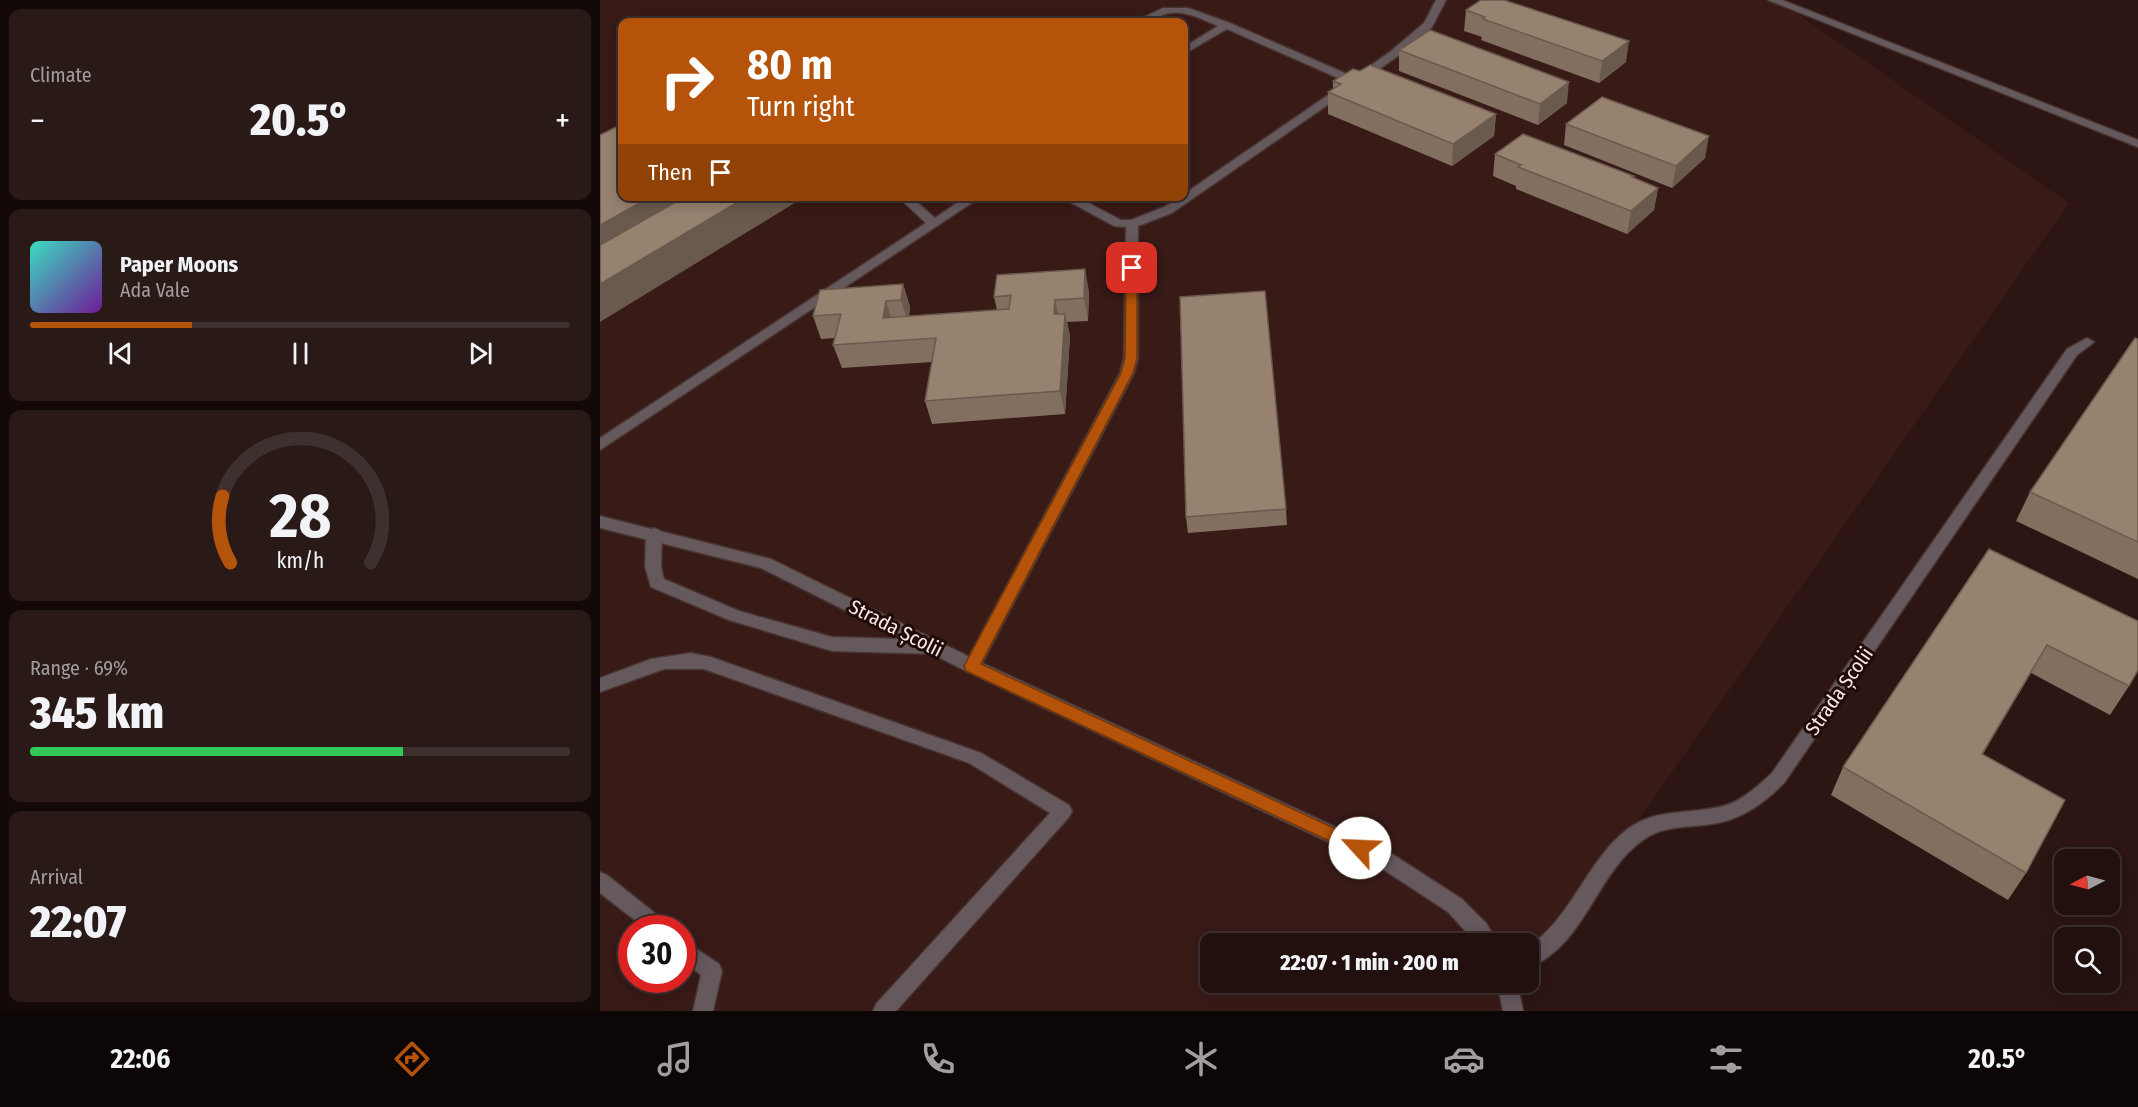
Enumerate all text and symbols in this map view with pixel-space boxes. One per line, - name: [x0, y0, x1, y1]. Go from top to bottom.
- text: 80 m: [747, 40, 833, 90]
- icon: right: [648, 42, 726, 120]
- text: Climate: [30, 63, 92, 87]
- text: Turn right: [747, 91, 855, 123]
- text: 20.5°: [250, 93, 350, 147]
- text: −: [30, 101, 45, 141]
- text: +: [555, 101, 570, 141]
- icon: arrive: [704, 156, 737, 189]
- text: Then: [648, 159, 692, 186]
- pin: [1106, 242, 1157, 293]
- text: Paper Moons: [120, 251, 238, 278]
- icon: arrive: [1115, 251, 1148, 284]
- text: Ada Vale: [120, 278, 190, 302]
- icon: previous: [104, 337, 137, 370]
- icon: pause: [284, 337, 317, 370]
- icon: next: [464, 337, 497, 370]
- text: 28: [268, 479, 331, 554]
- text: km/h: [276, 548, 324, 574]
- street label: Strada Școlii: [845, 594, 947, 663]
- street label: Strada Școlii: [1800, 642, 1879, 740]
- text: Range · 69%: [30, 656, 128, 680]
- text: 345 km: [30, 686, 164, 740]
- position arrow: [1328, 816, 1392, 880]
- north arrow: [2054, 849, 2120, 915]
- map controls: [2054, 849, 2120, 993]
- text: Arrival: [30, 865, 83, 889]
- text: 22:07: [30, 895, 126, 949]
- speed limit sign: 30: [618, 915, 696, 993]
- button: search: [2054, 927, 2120, 993]
- text: 22:07 · 1 min · 200 m: [1280, 949, 1459, 976]
- icon: directions: [391, 1038, 433, 1080]
- icon: music: [654, 1038, 696, 1080]
- icon: phone: [917, 1038, 959, 1080]
- icon: climate: [1180, 1038, 1222, 1080]
- icon: car: [1443, 1038, 1485, 1080]
- icon: filters: [1705, 1038, 1747, 1080]
- text: 22:06: [110, 1043, 170, 1075]
- text: 20.5°: [1968, 1043, 2027, 1075]

